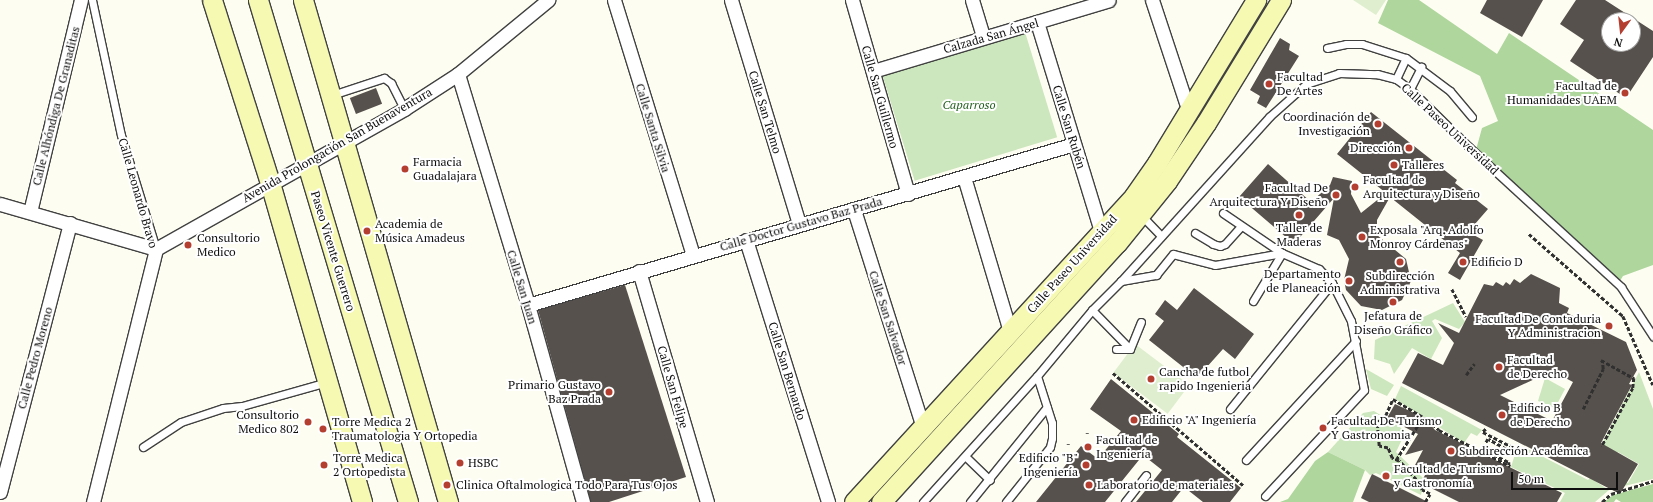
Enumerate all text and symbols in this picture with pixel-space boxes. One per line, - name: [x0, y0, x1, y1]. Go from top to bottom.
- north arrow: [1601, 12, 1641, 52]
- street label: Calzada San Ángel: [942, 15, 1040, 57]
- street label: Calle Alhóndiga De Granaditas: [29, 25, 83, 187]
- text: N: [1612, 35, 1624, 50]
- street label: Calle San Guillermo: [858, 44, 902, 150]
- street label: Calle San Telmo: [746, 69, 784, 155]
- place label: Facultad De Artes: [1277, 70, 1323, 98]
- marker: Facultad De Artes: [1264, 79, 1274, 89]
- place label: Facultad de Humanidades UAEM: [1507, 79, 1617, 107]
- street label: Calle Paseo Universidad: [1398, 80, 1502, 178]
- street label: Calle Santa Silvia: [633, 82, 673, 174]
- street label: Calle San Rubén: [1049, 83, 1089, 171]
- street label: Avenida Prolongación San Buenaventura: [240, 85, 434, 205]
- marker: Facultad de Humanidades UAEM: [1620, 88, 1630, 98]
- park label: Caparroso: [942, 98, 996, 112]
- place label: Coordinación de Investigación: [1283, 110, 1370, 138]
- marker: Coordinación de Investigación: [1373, 119, 1383, 129]
- street label: Calle Leonardo Bravo: [115, 136, 161, 250]
- place label: Dirección: [1350, 141, 1401, 155]
- marker: Dirección: [1404, 143, 1414, 153]
- place label: Farmacia Guadalajara: [413, 155, 477, 183]
- place label: Talleres: [1402, 158, 1444, 172]
- marker: Talleres: [1389, 160, 1399, 170]
- marker: Farmacia Guadalajara: [400, 164, 410, 174]
- place label: Facultad de Arquitectura y Diseño: [1363, 173, 1480, 201]
- place label: Facultad De Arquitectura Y Diseño: [1209, 181, 1328, 209]
- marker: Facultad de Arquitectura y Diseño: [1350, 182, 1360, 192]
- street label: Paseo Vicente Guerrero: [308, 189, 358, 313]
- marker: Facultad De Arquitectura Y Diseño: [1331, 190, 1341, 200]
- street label: Calle Doctor Gustavo Baz Prada: [718, 194, 884, 254]
- marker: Taller de Maderas: [1294, 210, 1304, 220]
- street label: Calle Paseo Universidad: [1024, 212, 1120, 316]
- place label: Academia de Música Amadeus: [375, 217, 465, 245]
- place label: Taller de Maderas: [1276, 221, 1322, 249]
- place label: Exposala "Arq. Adolfo Monroy Cárdenas": [1370, 223, 1485, 251]
- marker: Academia de Música Amadeus: [362, 226, 372, 236]
- place label: Consultorio Medico: [197, 231, 260, 259]
- marker: Exposala "Arq. Adolfo Monroy Cárdenas": [1357, 232, 1367, 242]
- marker: Consultorio Medico: [182, 239, 194, 251]
- street label: Calle San Juan: [504, 248, 540, 326]
- place label: Edificio D: [1471, 255, 1523, 269]
- marker: Subdirección Administrativa: [1395, 257, 1405, 267]
- marker: Edificio D: [1458, 257, 1468, 267]
- place label: Departamento de Planeación: [1264, 267, 1341, 295]
- street label: Calle San Salvador: [866, 269, 910, 367]
- place label: Subdirección Administrativa: [1360, 269, 1440, 297]
- marker: Departamento de Planeación: [1344, 276, 1354, 286]
- marker: Jefatura de Diseño Gráfico: [1388, 297, 1398, 307]
- street label: Calle Pedro Moreno: [14, 305, 56, 411]
- place label: Jefatura de Diseño Gráfico: [1354, 309, 1432, 337]
- place label: Facultad De Contaduria Y Administracion: [1475, 312, 1601, 340]
- street label: Calle San Bernardo: [765, 320, 809, 422]
- marker: Facultad De Contaduria Y Administracion: [1604, 321, 1614, 331]
- street label: Calle San Felipe: [654, 344, 692, 430]
- place label: Facultad de Derecho: [1507, 353, 1567, 381]
- marker: Facultad de Derecho: [1494, 362, 1504, 372]
- place label: Cancha de futbol rapido Ingenieria: [1159, 365, 1251, 393]
- marker: Cancha de futbol rapido Ingenieria: [1146, 374, 1156, 384]
- place label: Primario Gustavo Baz Prada: [508, 378, 601, 406]
- marker: Primario Gustavo Baz Prada: [604, 387, 614, 397]
- place label: Edificio B de Derecho: [1510, 401, 1570, 429]
- place label: Consultorio Medico 802: [236, 408, 299, 436]
- marker: Edificio B de Derecho: [1497, 410, 1507, 420]
- place label: Edificio "A" Ingeniería: [1142, 413, 1257, 427]
- place label: Facultad De Turismo Y Gastronomia: [1331, 414, 1442, 442]
- place label: Torre Medica 2 Traumatologia Y Ortopedia: [332, 415, 478, 443]
- marker: Edificio "A" Ingeniería: [1129, 415, 1139, 425]
- marker: Consultorio Medico 802: [302, 416, 314, 428]
- marker: Torre Medica 2 Traumatologia Y Ortopedia: [317, 423, 329, 435]
- marker: Facultad De Turismo Y Gastronomia: [1318, 423, 1328, 433]
- place label: Facultad de Ingeniería: [1096, 433, 1157, 461]
- marker: Facultad de Ingeniería: [1083, 442, 1093, 452]
- place label: Subdirección Académica: [1459, 444, 1589, 458]
- marker: Subdirección Académica: [1446, 446, 1456, 456]
- place label: Torre Medica 2 Ortopedista: [333, 451, 406, 479]
- place label: Edificio "B" Ingeniería: [1018, 451, 1078, 479]
- place label: HSBC: [468, 456, 498, 470]
- marker: HSBC: [455, 458, 465, 468]
- marker: Torre Medica 2 Ortopedista: [318, 459, 330, 471]
- marker: Edificio "B" Ingeniería: [1081, 460, 1091, 470]
- place label: Facultad de Turismo y Gastronomía: [1394, 462, 1503, 490]
- scale bar: [1513, 464, 1620, 490]
- marker: Facultad de Turismo y Gastronomía: [1381, 471, 1391, 481]
- text: 50 m: [1518, 471, 1544, 486]
- place label: Clinica Oftalmologica Todo Para Tus Ojos: [456, 478, 678, 492]
- place label: Laboratorio de materiales: [1097, 478, 1234, 492]
- marker: Clinica Oftalmologica Todo Para Tus Ojos: [441, 479, 453, 491]
- marker: Laboratorio de materiales: [1084, 480, 1094, 490]

